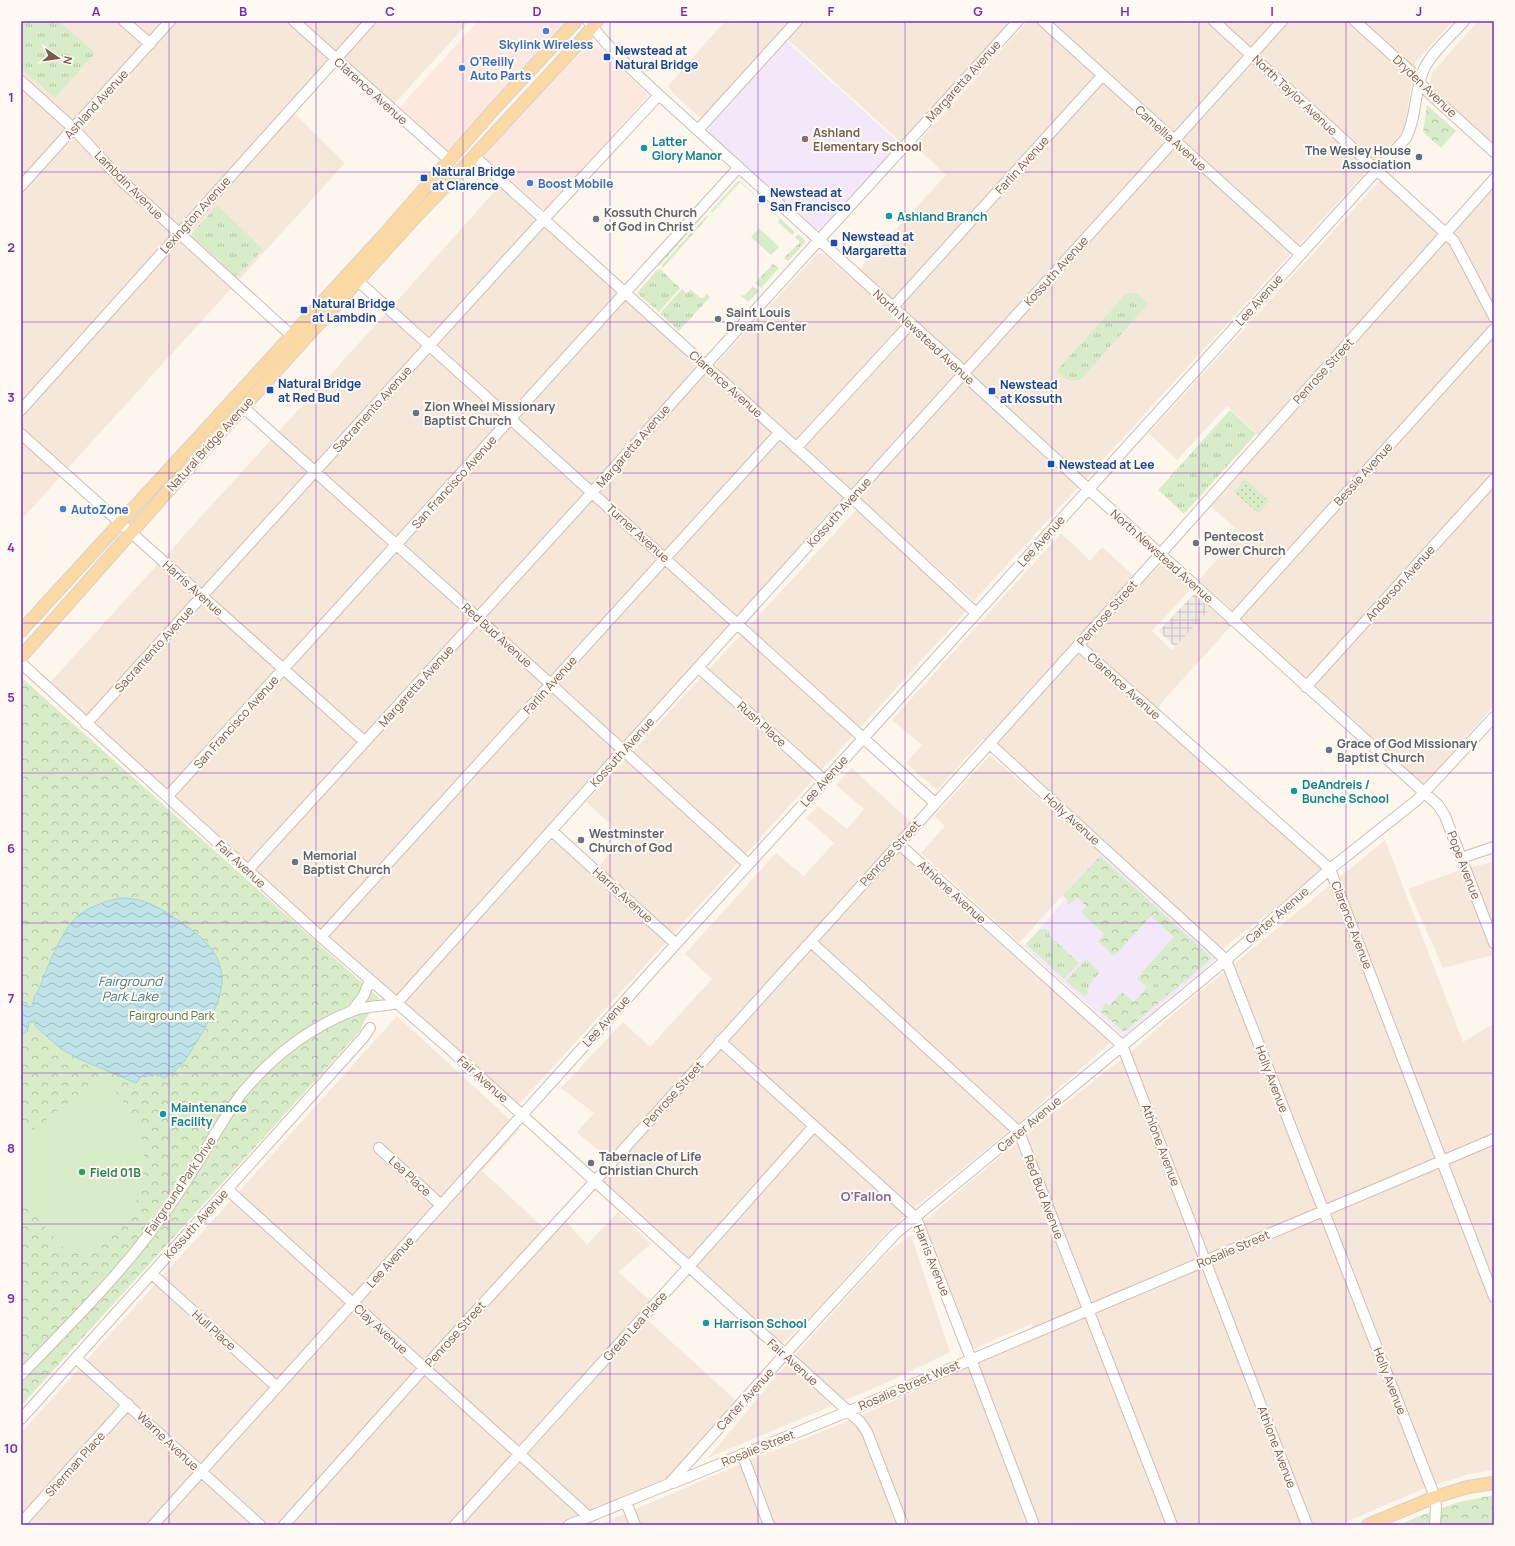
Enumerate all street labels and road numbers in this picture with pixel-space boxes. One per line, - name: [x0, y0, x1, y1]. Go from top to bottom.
- street label: Margaretta Avenue: [922, 36, 1004, 126]
- street label: North Taylor Avenue: [1249, 51, 1341, 139]
- street label: Dryden Avenue: [1389, 51, 1461, 121]
- street label: Clarence Avenue: [331, 54, 411, 128]
- street label: Ashland Avenue: [60, 66, 132, 142]
- street label: Camellia Avenue: [1132, 101, 1210, 175]
- street label: Farlin Avenue: [991, 132, 1053, 198]
- street label: Lambdin Avenue: [91, 147, 167, 223]
- street label: Lexington Avenue: [156, 173, 234, 257]
- street label: Kossuth Avenue: [1020, 232, 1092, 310]
- street label: Lee Avenue: [1231, 271, 1287, 329]
- street label: North Newstead Avenue: [870, 285, 978, 389]
- street label: Penrose Street: [1289, 334, 1357, 408]
- street label: Clarence Avenue: [686, 347, 766, 421]
- street label: Sacramento Avenue: [329, 362, 415, 456]
- street label: Natural Bridge Avenue: [163, 393, 257, 495]
- street label: Margaretta Avenue: [592, 401, 674, 491]
- street label: San Francisco Avenue: [408, 432, 500, 532]
- street label: Bessie Avenue: [1330, 438, 1396, 510]
- street label: Kossuth Avenue: [803, 473, 875, 551]
- street label: Turner Avenue: [603, 500, 673, 566]
- street label: North Newstead Avenue: [1107, 505, 1217, 607]
- street label: Lee Avenue: [1013, 512, 1069, 570]
- street label: Anderson Avenue: [1361, 541, 1439, 625]
- street label: Harris Avenue: [159, 556, 227, 620]
- street label: Penrose Street: [1073, 576, 1141, 650]
- street label: Red Bud Avenue: [458, 599, 536, 671]
- street label: Sacramento Avenue: [111, 602, 197, 696]
- street label: Margaretta Avenue: [375, 641, 457, 731]
- street label: Clarence Avenue: [1084, 649, 1164, 723]
- street label: Farlin Avenue: [519, 652, 581, 718]
- street label: San Francisco Avenue: [190, 672, 282, 772]
- street label: Rush Place: [734, 697, 790, 751]
- street label: Kossuth Avenue: [586, 713, 658, 791]
- street label: Lee Avenue: [796, 752, 852, 810]
- street label: Holly Avenue: [1040, 789, 1104, 849]
- street label: Penrose Street: [856, 816, 924, 890]
- street label: Pope Avenue: [1443, 828, 1485, 902]
- street label: Fair Avenue: [212, 836, 270, 892]
- street label: Athlone Avenue: [914, 857, 990, 927]
- street label: Harris Avenue: [589, 863, 657, 927]
- street label: Clarence Avenue: [1327, 878, 1377, 972]
- street label: Carter Avenue: [1242, 883, 1312, 947]
- street label: Lee Avenue: [578, 992, 634, 1050]
- street label: Holly Avenue: [1251, 1043, 1293, 1115]
- street label: Fair Avenue: [454, 1052, 512, 1106]
- street label: Penrose Street: [639, 1057, 707, 1131]
- street label: Carter Avenue: [993, 1092, 1065, 1156]
- street label: Athlone Avenue: [1138, 1101, 1184, 1189]
- street label: Fairground Park Drive: [141, 1133, 219, 1239]
- street label: Lea Place: [385, 1152, 435, 1200]
- street label: Red Bud Avenue: [1020, 1152, 1068, 1242]
- street label: Kossuth Avenue: [160, 1185, 232, 1263]
- street label: Harris Avenue: [910, 1222, 954, 1298]
- street label: Rosalie Street: [1194, 1226, 1272, 1272]
- street label: Lee Avenue: [362, 1233, 418, 1291]
- street label: Green Lea Place: [599, 1287, 671, 1365]
- street label: Penrose Street: [421, 1297, 489, 1371]
- street label: Clay Avenue: [350, 1300, 412, 1358]
- street label: Hull Place: [188, 1306, 240, 1354]
- street label: Fair Avenue: [764, 1335, 822, 1389]
- street label: Holly Avenue: [1369, 1345, 1411, 1417]
- street label: Rosalie Street West: [856, 1356, 963, 1414]
- street label: Carter Avenue: [712, 1364, 778, 1434]
- street label: Athlone Avenue: [1254, 1403, 1300, 1491]
- street label: Warne Avenue: [133, 1408, 203, 1474]
- street label: Rosalie Street: [719, 1425, 797, 1470]
- street label: Sherman Place: [41, 1428, 109, 1500]

